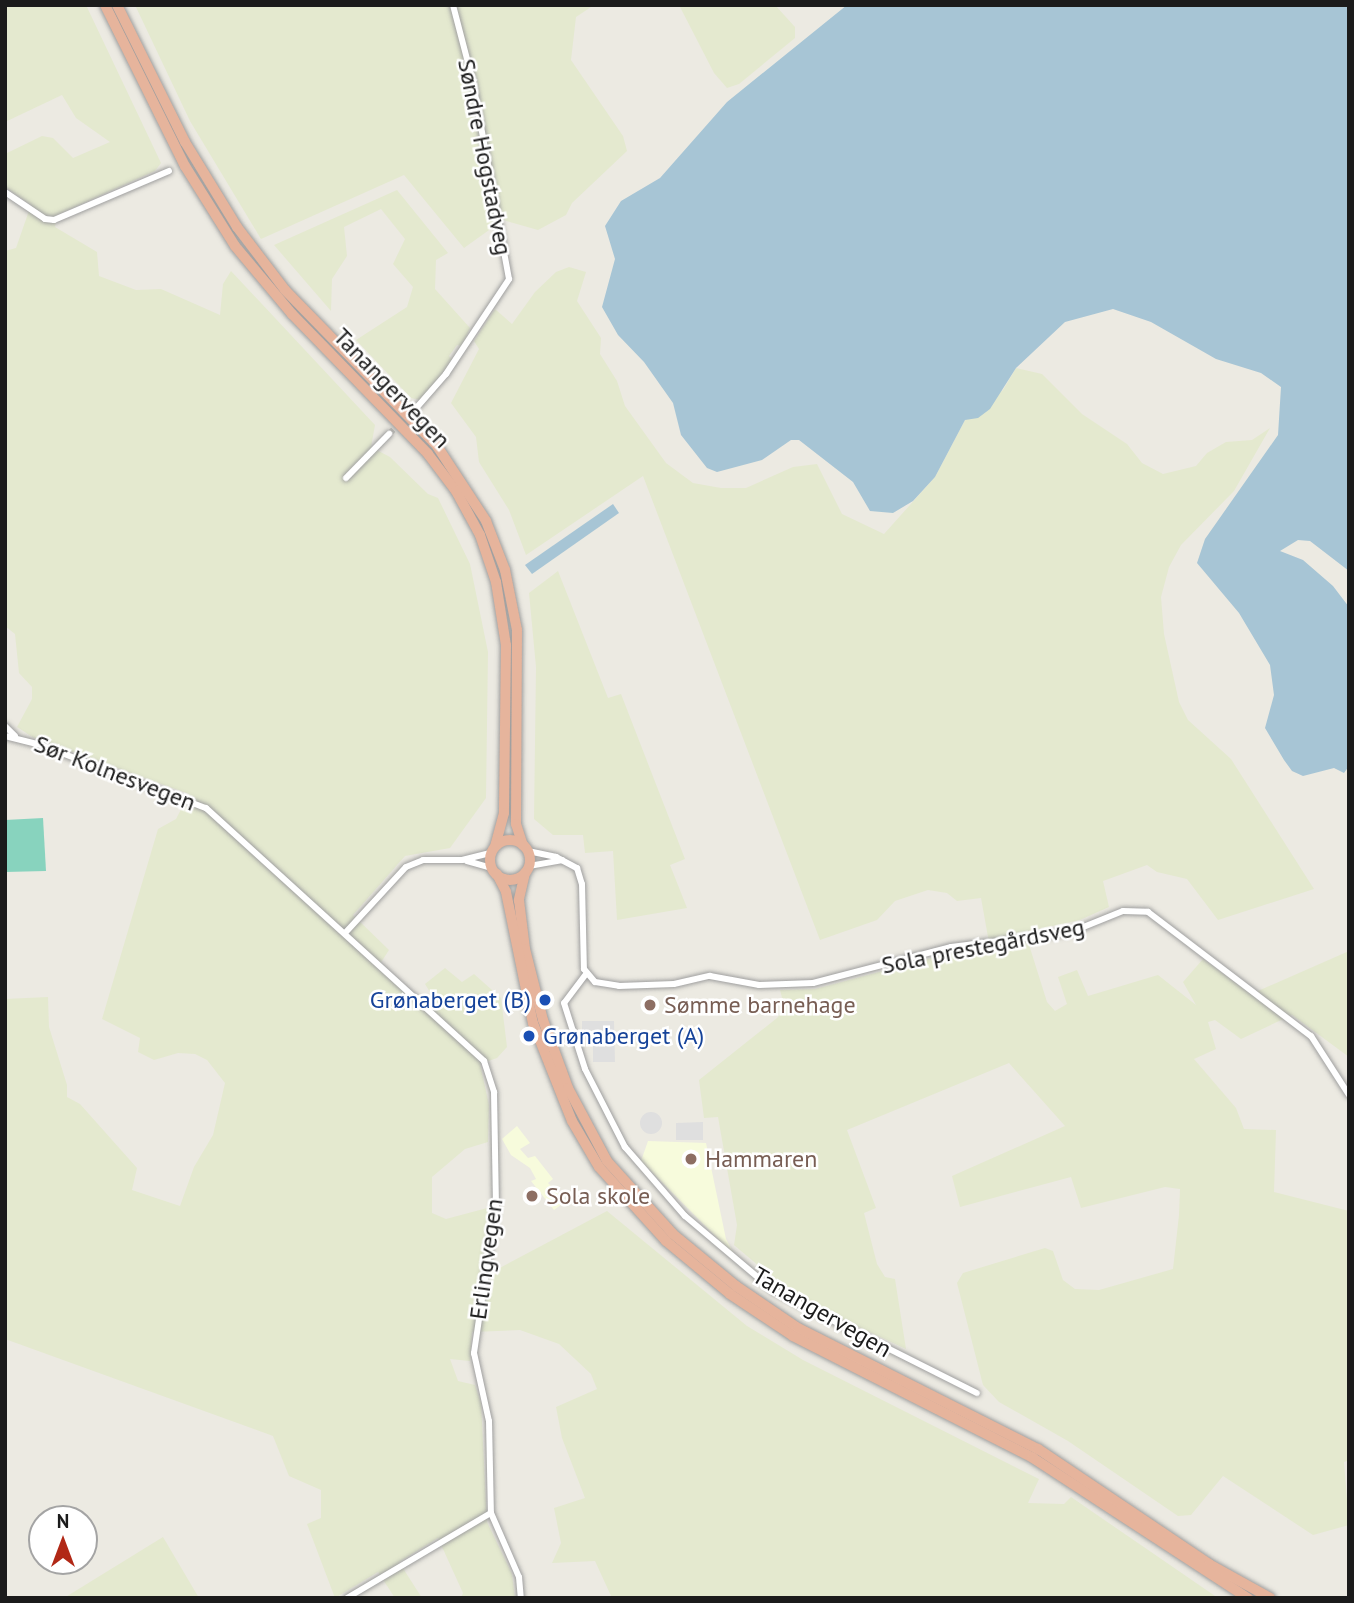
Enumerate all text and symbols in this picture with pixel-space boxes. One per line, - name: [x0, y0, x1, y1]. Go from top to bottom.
- street label: Søndre Hogstadveg: [452, 56, 518, 258]
- street label: Tanangervegen: [328, 322, 456, 454]
- street label: Sør Kolnesvegen: [30, 729, 200, 817]
- street label: Sola prestegårdsveg: [879, 912, 1087, 980]
- place label: Grønaberget (B): [370, 986, 531, 1014]
- place label: Sømme barnehage: [664, 991, 856, 1019]
- marker: Grønaberget (B): [537, 992, 553, 1008]
- marker: Sømme barnehage: [642, 997, 658, 1013]
- place label: Grønaberget (A): [543, 1022, 704, 1050]
- marker: Grønaberget (A): [521, 1028, 537, 1044]
- place label: Hammaren: [705, 1145, 817, 1173]
- marker: Hammaren: [683, 1151, 699, 1167]
- place label: Sola skole: [546, 1182, 650, 1210]
- marker: Sola skole: [524, 1188, 540, 1204]
- street label: Erlingvegen: [463, 1197, 509, 1321]
- street label: Tanangervegen: [747, 1261, 897, 1363]
- north arrow: [28, 1505, 98, 1575]
- text: N: [57, 1509, 69, 1533]

